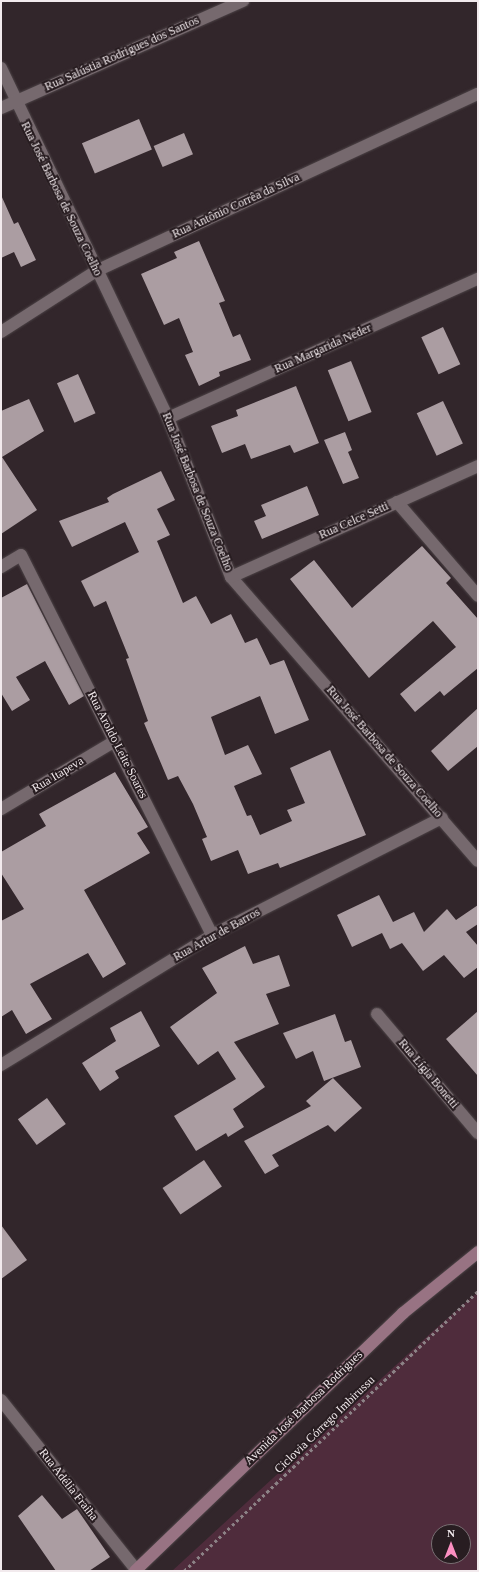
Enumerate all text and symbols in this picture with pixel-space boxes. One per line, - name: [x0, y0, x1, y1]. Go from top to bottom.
- street label: Rua Salústia Rodrigues dos Santos: [43, 13, 201, 95]
- street label: Rua José Barbosa de Souza Coelho: [17, 120, 105, 278]
- street label: Rua Antônio Corrêa da Silva: [170, 170, 302, 242]
- street label: Rua Margarida Neder: [272, 321, 374, 377]
- street label: Rua José Barbosa de Souza Coelho: [159, 411, 235, 573]
- street label: Rua Celce Setti: [317, 499, 391, 543]
- street label: Rua José Barbosa de Souza Coelho: [323, 683, 445, 821]
- street label: Rua Aroldo Leite Soares: [84, 689, 150, 801]
- street label: Rua Itapeva: [30, 754, 86, 796]
- street label: Rua Artur de Barros: [171, 905, 263, 965]
- street label: Rua Lígia Bonetti: [395, 1036, 461, 1112]
- street label: Avenida José Barbosa Rodrigues: [242, 1348, 366, 1468]
- street label: Ciclovia Córrego Imbirussu: [272, 1373, 378, 1477]
- street label: Rua Adélia Fraiha: [35, 1446, 101, 1524]
- north arrow: [431, 1524, 471, 1564]
- text: N: [447, 1527, 455, 1539]

